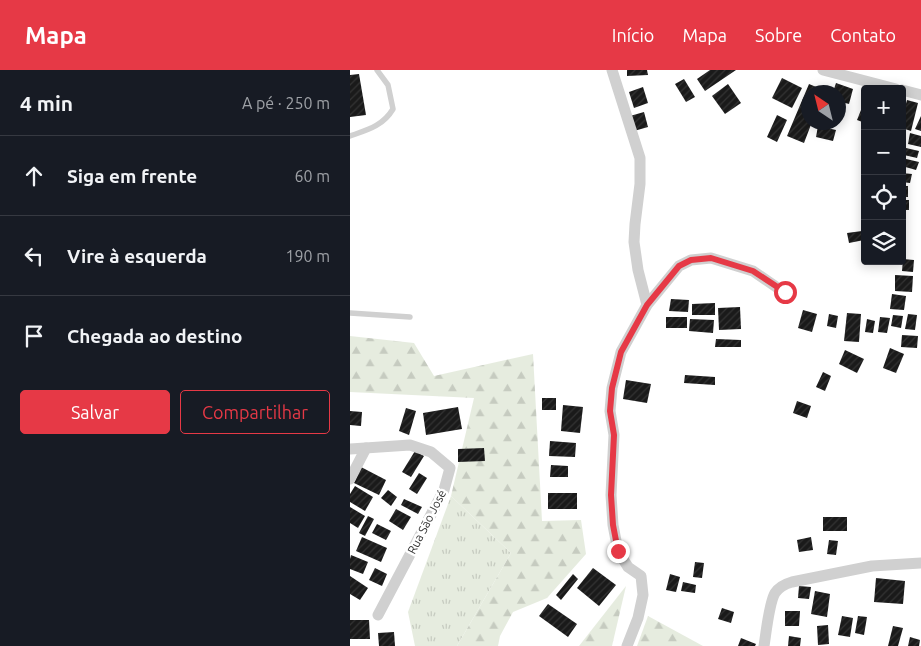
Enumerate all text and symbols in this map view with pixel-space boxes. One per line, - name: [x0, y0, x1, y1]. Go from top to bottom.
- text: Mapa: [25, 22, 87, 49]
- text: Início: [612, 25, 654, 45]
- text: Mapa: [682, 25, 727, 45]
- text: Sobre: [755, 25, 802, 45]
- text: Contato: [830, 25, 896, 45]
- north arrow: [801, 85, 846, 130]
- map controls: [861, 85, 906, 265]
- button: +: [861, 85, 906, 130]
- text: 4 min: [20, 91, 73, 115]
- text: A pé · 250 m: [242, 94, 330, 112]
- button: −: [861, 130, 906, 175]
- icon: ahead: [20, 162, 48, 190]
- text: Siga em frente: [67, 165, 197, 187]
- text: 60 m: [294, 167, 330, 185]
- button: locate: [861, 175, 906, 220]
- button: layers: [861, 220, 906, 265]
- icon: left: [20, 242, 48, 270]
- text: Vire à esquerda: [67, 245, 207, 267]
- text: 190 m: [285, 247, 330, 265]
- route start: [774, 281, 797, 304]
- icon: arrive: [20, 322, 48, 350]
- text: Chegada ao destino: [67, 325, 243, 347]
- button: Salvar: [20, 390, 170, 434]
- button: Compartilhar: [180, 390, 330, 434]
- street label: Rua São José: [405, 488, 448, 556]
- route end: [607, 540, 630, 563]

